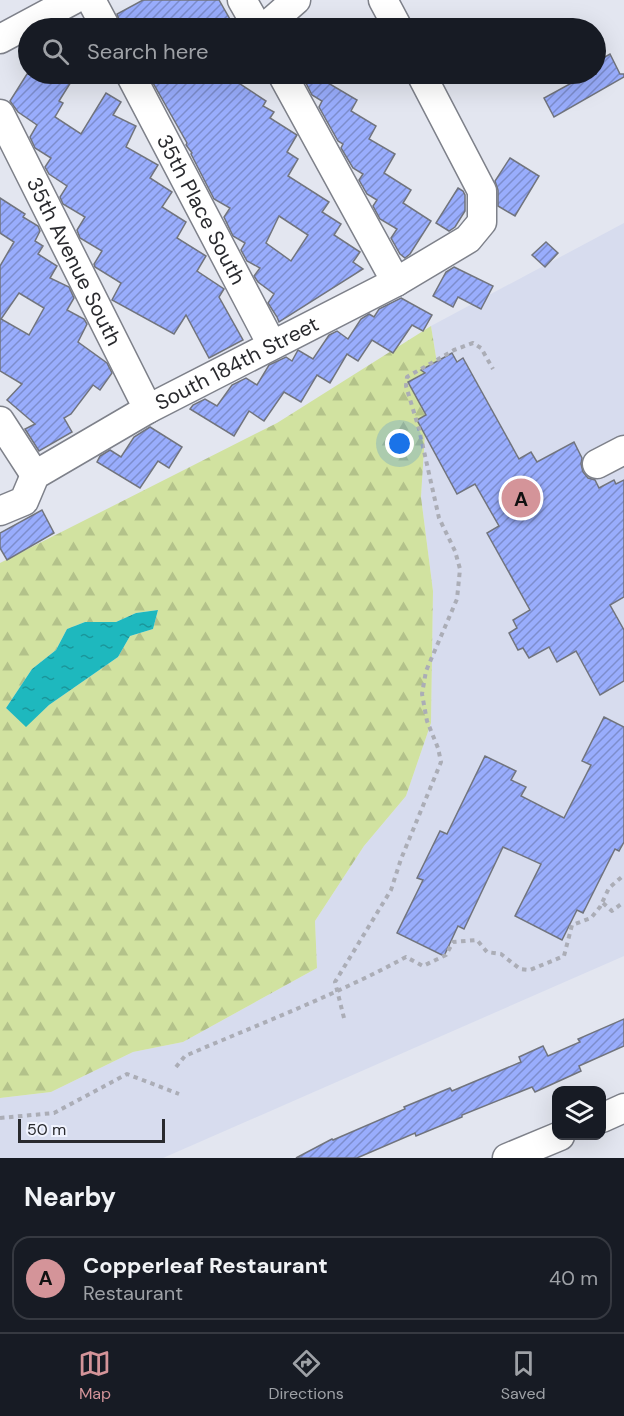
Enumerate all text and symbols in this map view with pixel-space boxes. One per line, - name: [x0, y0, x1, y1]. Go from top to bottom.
- search box: [18, 18, 606, 84]
- icon: search: [39, 35, 72, 68]
- text: Search here: [87, 37, 208, 66]
- street label: 35th Place South: [150, 130, 252, 290]
- street label: 35th Avenue South: [20, 172, 128, 350]
- street label: South 184th Street: [150, 310, 323, 417]
- your location: [385, 429, 414, 458]
- pin: A: [502, 476, 540, 520]
- map controls: [552, 1086, 606, 1140]
- button: layers: [552, 1086, 606, 1140]
- scale bar: [18, 1116, 165, 1144]
- text: 50 m: [27, 1119, 66, 1140]
- text: Nearby: [24, 1180, 116, 1214]
- text: Copperleaf Restaurant: [83, 1251, 328, 1280]
- text: A: [38, 1265, 53, 1291]
- text: 40 m: [549, 1265, 598, 1291]
- text: Restaurant: [83, 1280, 183, 1306]
- tab: Map: [78, 1347, 111, 1404]
- tab: Directions: [268, 1347, 344, 1404]
- tab: Saved: [501, 1347, 546, 1404]

